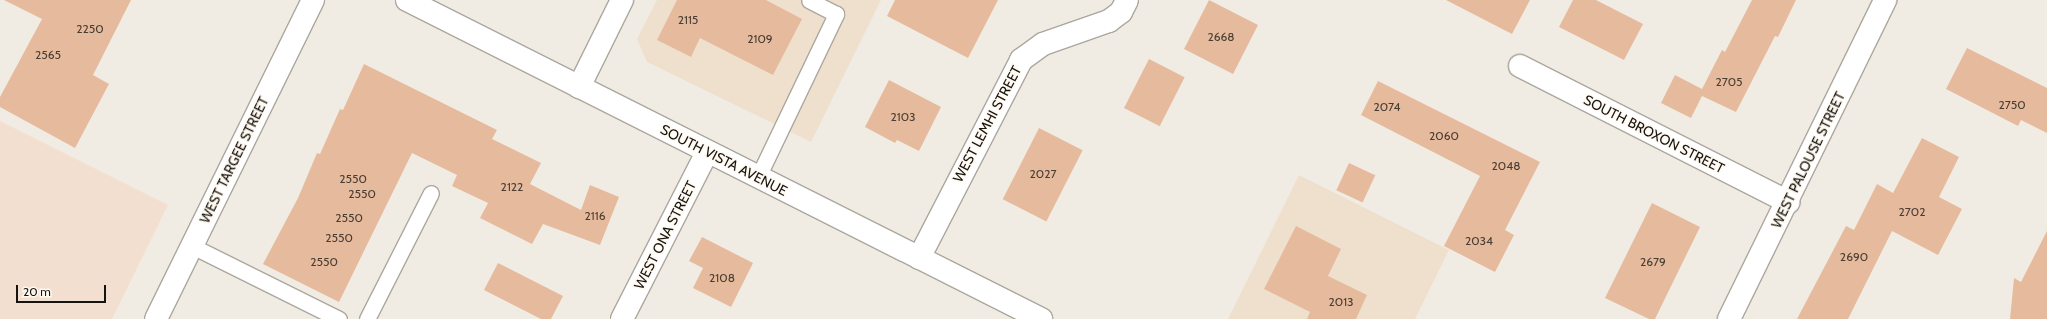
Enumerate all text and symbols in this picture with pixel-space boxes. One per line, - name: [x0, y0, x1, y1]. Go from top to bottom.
- house number: 2115: [678, 13, 698, 27]
- house number: 2250: [76, 22, 104, 36]
- house number: 2668: [1207, 30, 1235, 44]
- house number: 2109: [747, 32, 773, 46]
- house number: 2565: [35, 48, 61, 62]
- street label: WEST LEMHI STREET: [949, 63, 1025, 185]
- house number: 2705: [1715, 75, 1743, 89]
- street label: WEST PALOUSE STREET: [1768, 89, 1848, 231]
- street label: SOUTH BROXON STREET: [1581, 91, 1727, 177]
- street label: WEST TARGEE STREET: [196, 94, 272, 226]
- house number: 2750: [1998, 98, 2026, 112]
- house number: 2074: [1373, 100, 1401, 114]
- house number: 2103: [890, 110, 916, 124]
- street label: SOUTH VISTA AVENUE: [658, 121, 790, 199]
- house number: 2060: [1429, 129, 1459, 143]
- house number: 2048: [1492, 159, 1520, 173]
- house number: 2027: [1030, 167, 1056, 181]
- house number: 2550: [339, 172, 367, 186]
- street label: WEST ONA STREET: [630, 178, 700, 292]
- house number: 2122: [501, 180, 523, 194]
- house number: 2550: [348, 187, 376, 201]
- house number: 2702: [1899, 205, 1925, 219]
- house number: 2116: [585, 209, 605, 223]
- house number: 2550: [335, 211, 363, 225]
- house number: 2550: [325, 231, 353, 245]
- house number: 2034: [1465, 234, 1493, 248]
- house number: 2690: [1840, 250, 1868, 264]
- house number: 2550: [310, 255, 338, 269]
- house number: 2679: [1640, 255, 1666, 269]
- house number: 2108: [709, 271, 735, 285]
- scale bar: [18, 277, 108, 303]
- text: 20 m: [23, 284, 51, 299]
- house number: 2013: [1328, 295, 1354, 309]

